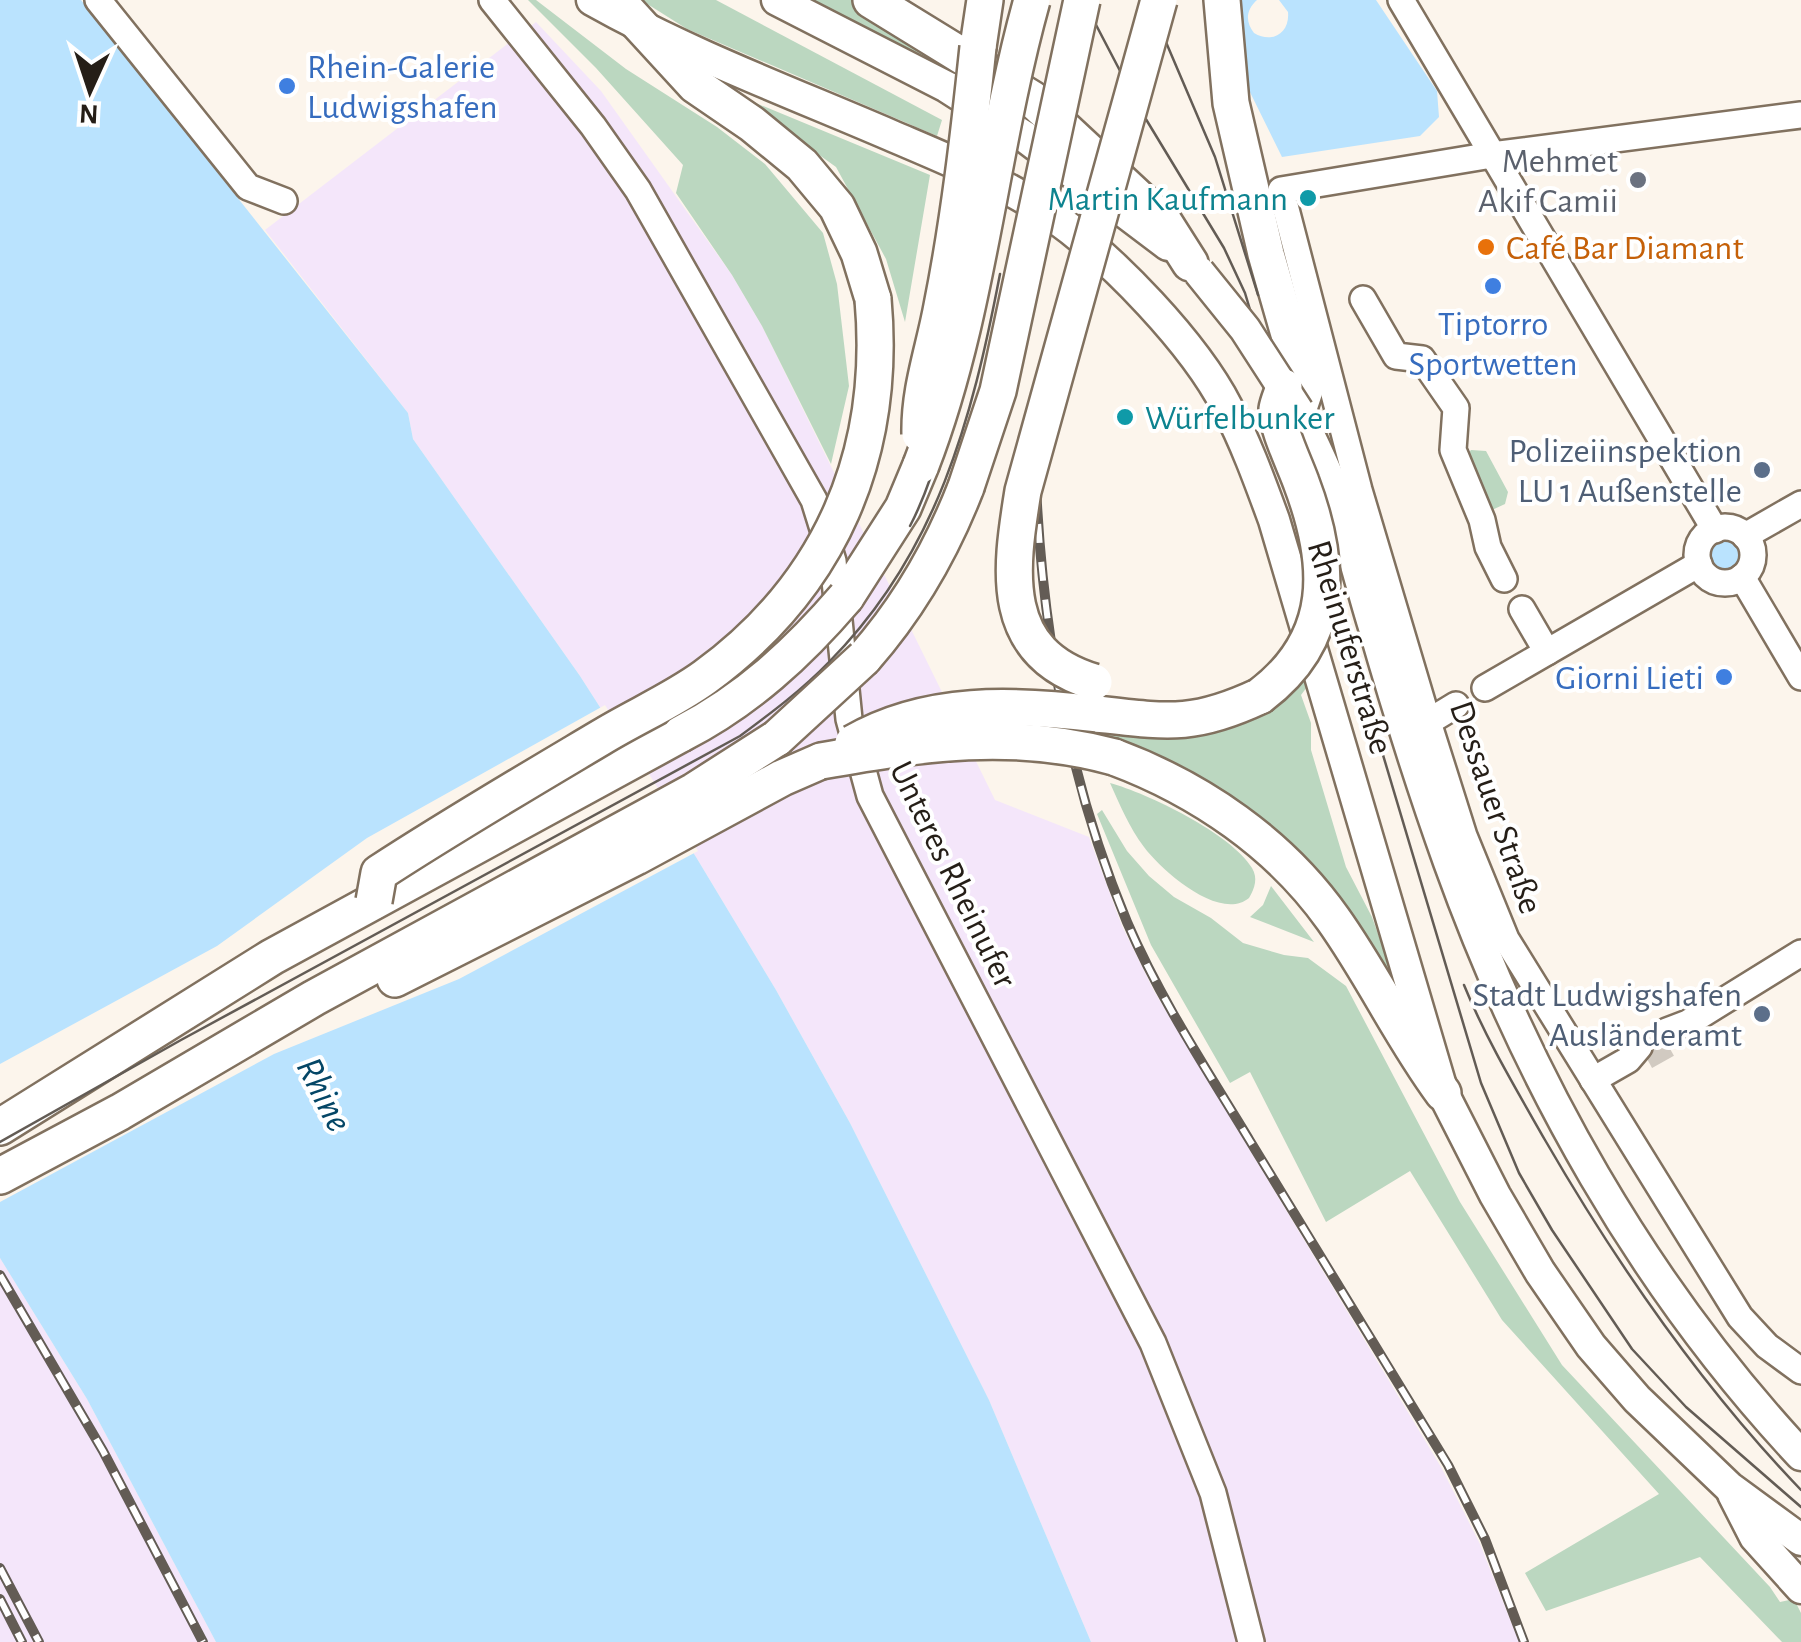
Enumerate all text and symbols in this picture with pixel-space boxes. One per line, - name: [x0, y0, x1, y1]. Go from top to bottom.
- north arrow: [40, 40, 140, 140]
- place label: Rhein-Galerie Ludwigshafen: [307, 50, 498, 125]
- marker: Rhein-Galerie Ludwigshafen: [276, 75, 298, 97]
- text: N: [78, 98, 99, 127]
- place label: Mehmet Akif Camii: [1478, 144, 1618, 219]
- marker: Mehmet Akif Camii: [1627, 169, 1649, 191]
- place label: Martin Kaufmann: [1047, 182, 1288, 217]
- marker: Martin Kaufmann: [1297, 187, 1319, 209]
- place label: Café Bar Diamant: [1506, 231, 1744, 266]
- marker: Café Bar Diamant: [1475, 236, 1497, 258]
- marker: Tiptorro Sportwetten: [1482, 275, 1504, 297]
- place label: Tiptorro Sportwetten: [1409, 307, 1577, 382]
- place label: Würfelbunker: [1145, 401, 1335, 436]
- marker: Würfelbunker: [1114, 406, 1136, 428]
- place label: Polizeiinspektion LU 1 Außenstelle: [1509, 434, 1742, 509]
- marker: Polizeiinspektion LU 1 Außenstelle: [1751, 459, 1773, 481]
- street label: Rheinuferstraße: [1300, 536, 1399, 759]
- place label: Giorni Lieti: [1555, 661, 1704, 696]
- marker: Giorni Lieti: [1713, 666, 1735, 688]
- street label: Dessauer Straße: [1443, 697, 1548, 918]
- street label: Unteres Rheinufer: [883, 756, 1023, 994]
- place label: Stadt Ludwigshafen Ausländeramt: [1472, 978, 1742, 1053]
- marker: Stadt Ludwigshafen Ausländeramt: [1751, 1003, 1773, 1025]
- water label: Rhine: [289, 1052, 358, 1138]

